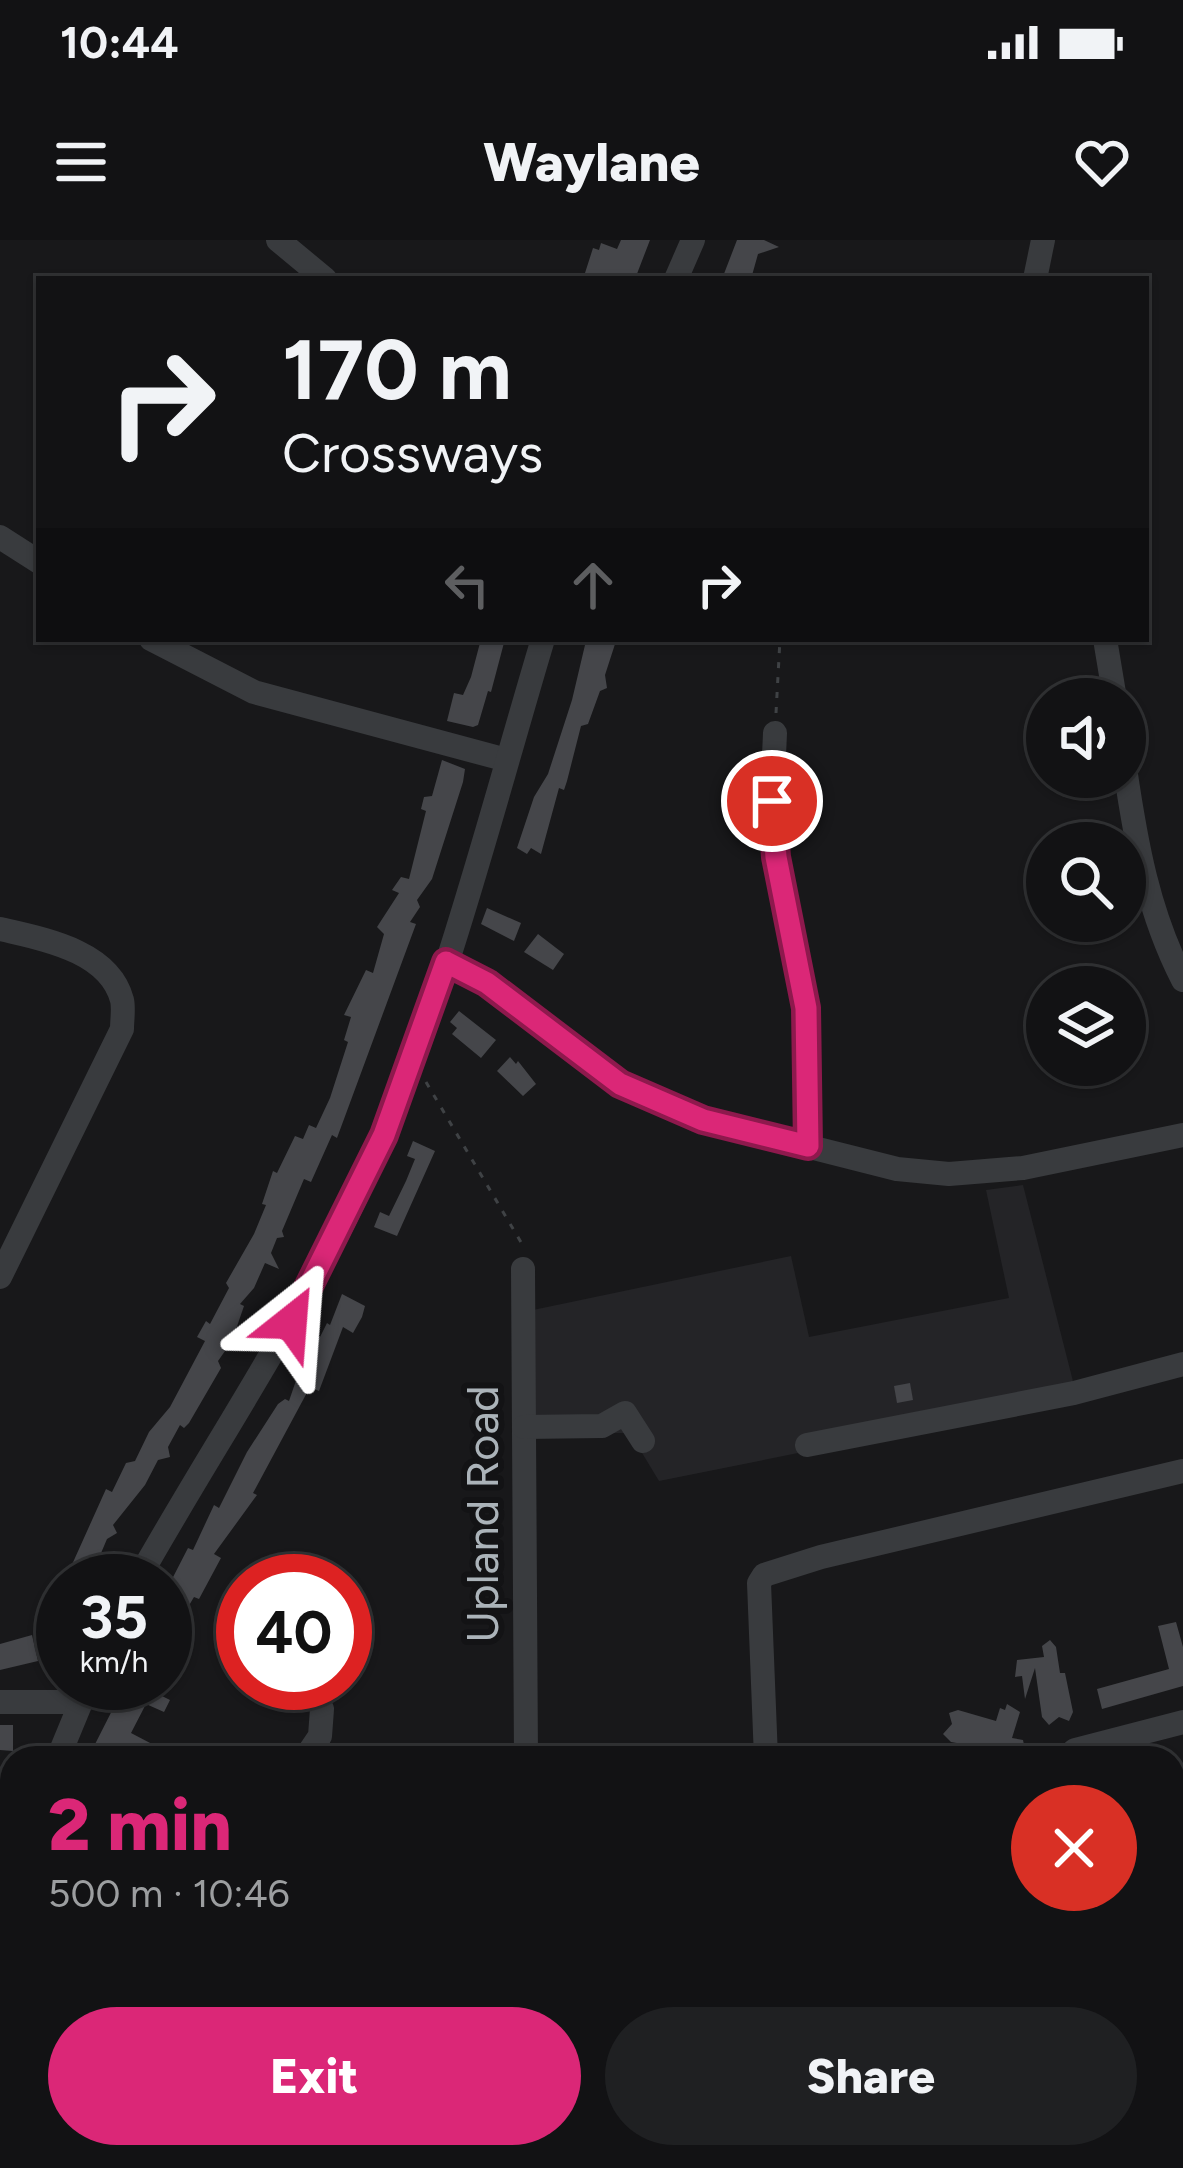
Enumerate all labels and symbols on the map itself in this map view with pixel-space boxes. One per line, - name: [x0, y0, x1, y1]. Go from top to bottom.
- pin: [721, 750, 823, 852]
- position arrow: [228, 1259, 354, 1385]
- street label: Upland Road: [455, 1385, 509, 1643]
- speed limit sign: 40: [216, 1554, 372, 1710]

